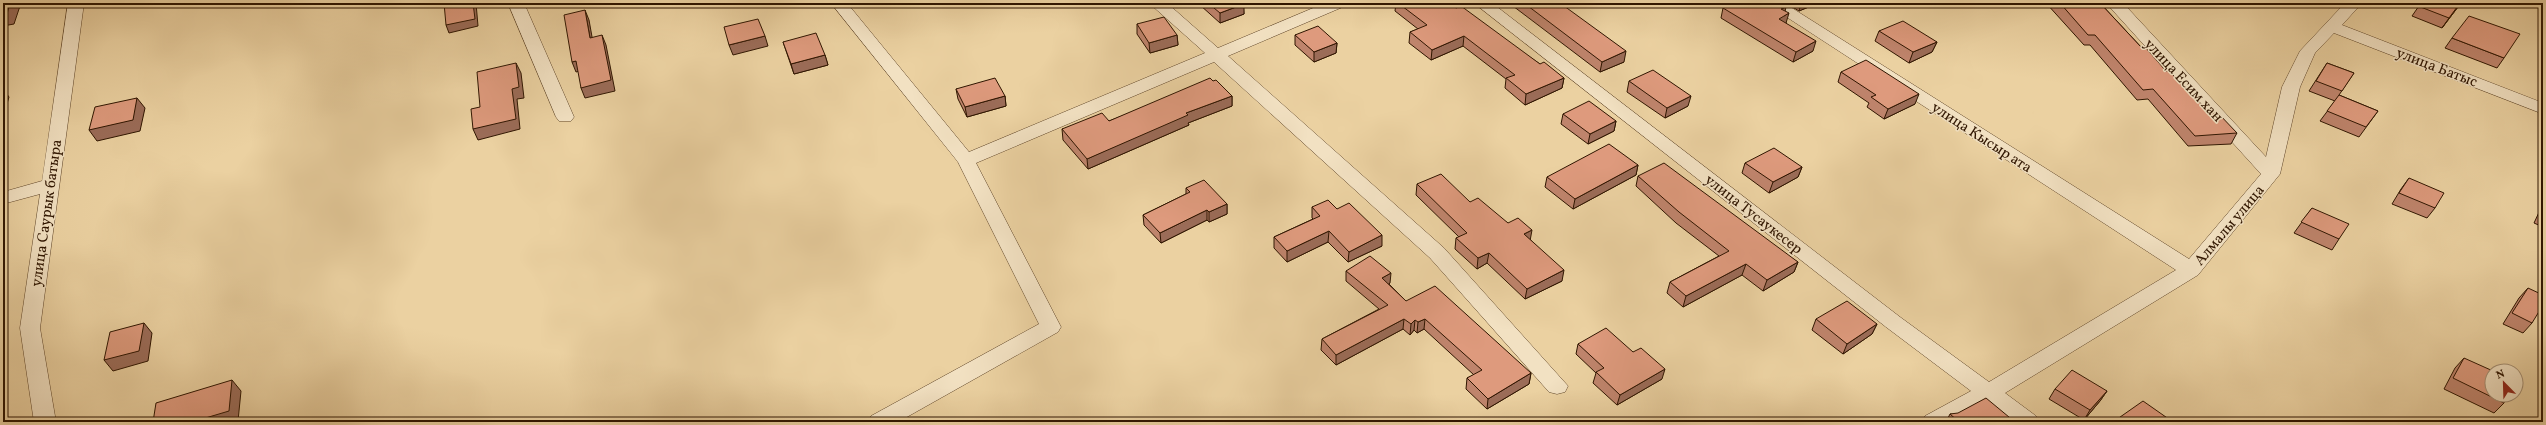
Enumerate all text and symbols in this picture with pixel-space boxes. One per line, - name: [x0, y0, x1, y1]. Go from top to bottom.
- street label: улица Есим хан: [2139, 35, 2227, 127]
- street label: улица Батыс: [2393, 43, 2480, 94]
- street label: улица Кысыр ата: [1927, 98, 2036, 179]
- street label: улица Саурык батыра: [27, 138, 68, 288]
- street label: улица Тусаукесер: [1700, 170, 1806, 260]
- street label: Алмалы улица: [2190, 181, 2270, 271]
- north arrow: [2484, 363, 2524, 403]
- text: N: [2494, 367, 2507, 384]

